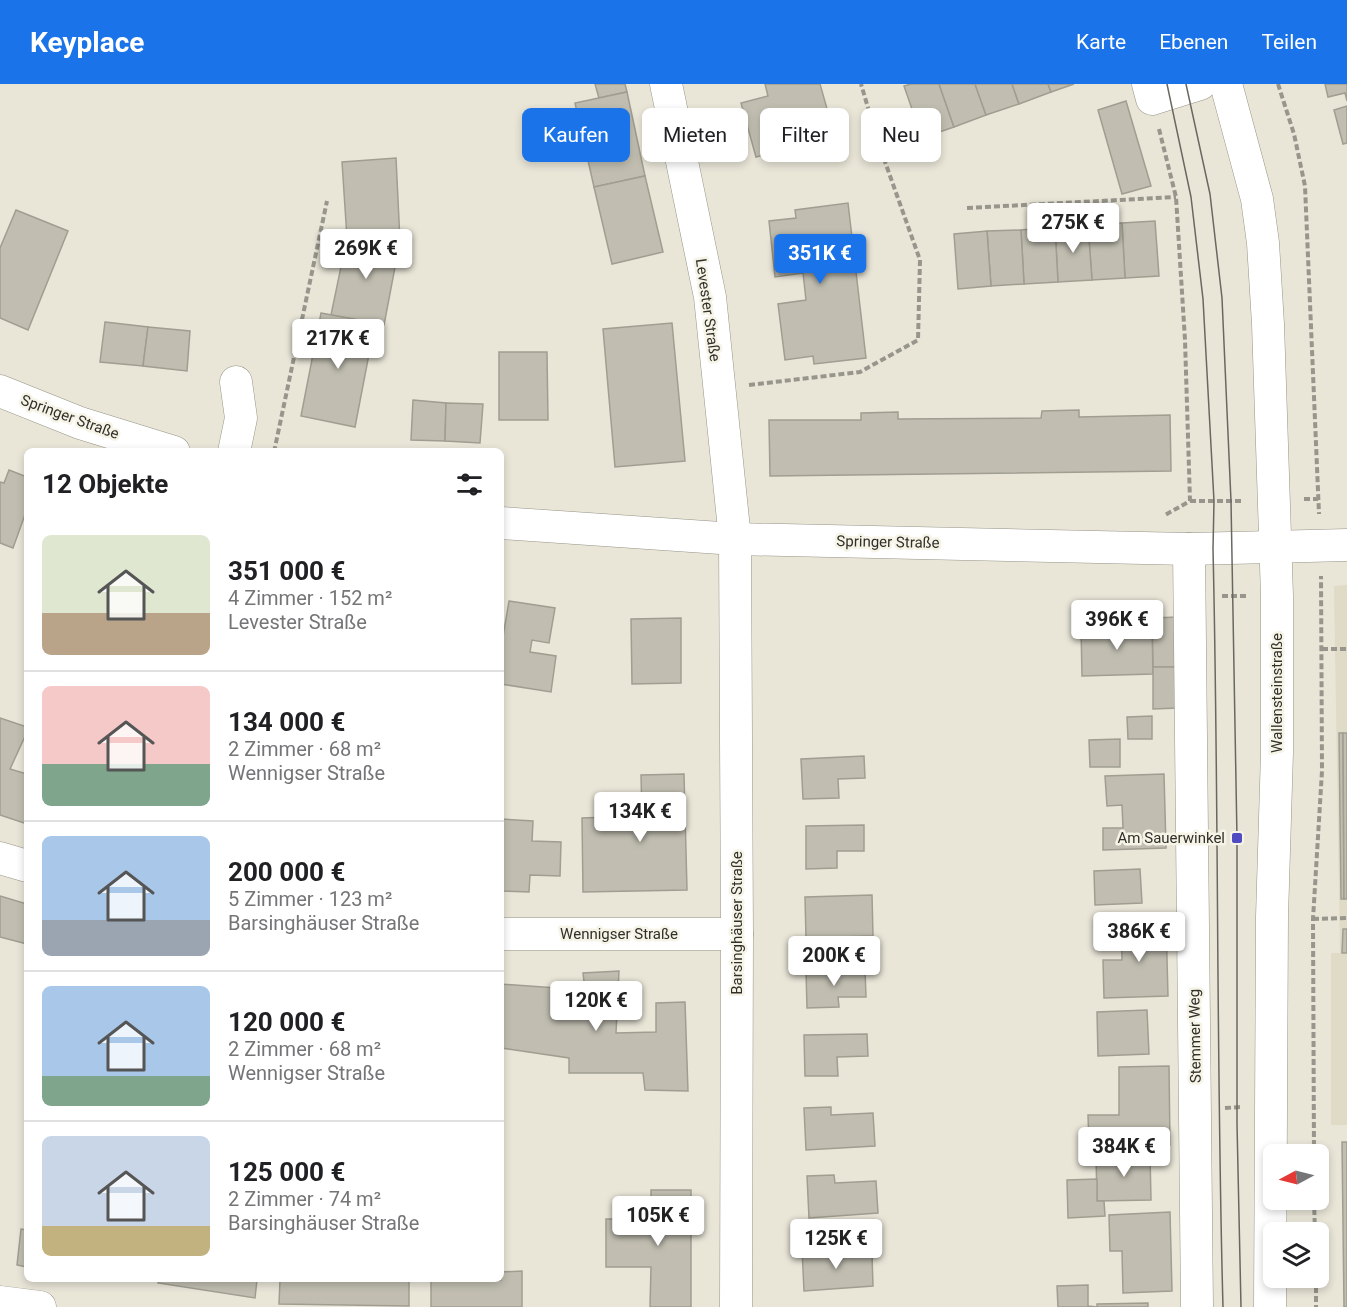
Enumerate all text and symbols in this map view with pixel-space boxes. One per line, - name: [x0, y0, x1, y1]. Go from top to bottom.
- text: Keyplace: [30, 26, 144, 59]
- text: Karte: [1076, 30, 1126, 54]
- text: Ebenen: [1159, 30, 1228, 54]
- text: Teilen: [1261, 30, 1317, 54]
- chip: Kaufen: [522, 108, 630, 162]
- chip: Mieten: [642, 108, 748, 162]
- chip: Filter: [760, 108, 849, 162]
- chip: Neu: [861, 108, 941, 162]
- pin: 275K €: [1024, 203, 1122, 254]
- text: 275K €: [1041, 210, 1105, 234]
- pin: 269K €: [317, 229, 415, 280]
- pin: 351K €: [771, 234, 869, 285]
- text: 269K €: [334, 236, 398, 260]
- text: 351K €: [788, 241, 852, 265]
- street label: Levester Straße: [692, 257, 724, 363]
- pin: 217K €: [289, 319, 387, 370]
- text: 217K €: [306, 326, 370, 350]
- street label: Springer Straße: [18, 391, 122, 443]
- icon: filters: [453, 468, 486, 501]
- text: 12 Objekte: [42, 469, 168, 499]
- street label: Springer Straße: [836, 532, 940, 552]
- text: 351 000 €: [228, 556, 345, 586]
- icon: home: [90, 559, 162, 631]
- text: 4 Zimmer · 152 m²: [228, 586, 392, 610]
- pin: 396K €: [1068, 600, 1166, 651]
- text: 396K €: [1085, 607, 1149, 631]
- text: Levester Straße: [228, 610, 367, 634]
- street label: Wallensteinstraße: [1268, 633, 1286, 753]
- text: 134 000 €: [228, 707, 345, 737]
- icon: home: [90, 710, 162, 782]
- text: 2 Zimmer · 68 m²: [228, 737, 381, 761]
- text: Wennigser Straße: [228, 761, 385, 785]
- pin: 134K €: [591, 792, 689, 843]
- text: 134K €: [608, 799, 672, 823]
- place label: Am Sauerwinkel: [1118, 829, 1225, 847]
- marker: Am Sauerwinkel: [1230, 831, 1244, 845]
- street label: Barsinghäuser Straße: [728, 851, 746, 995]
- text: 200 000 €: [228, 857, 345, 887]
- icon: home: [90, 860, 162, 932]
- text: 5 Zimmer · 123 m²: [228, 887, 392, 911]
- text: Barsinghäuser Straße: [228, 911, 419, 935]
- pin: 386K €: [1090, 912, 1188, 963]
- text: 386K €: [1107, 919, 1171, 943]
- street label: Wennigser Straße: [560, 925, 678, 943]
- pin: 200K €: [785, 936, 883, 987]
- text: 200K €: [802, 943, 866, 967]
- pin: 120K €: [547, 981, 645, 1032]
- text: 120K €: [564, 988, 628, 1012]
- street label: Stemmer Weg: [1185, 989, 1205, 1083]
- text: 120 000 €: [228, 1007, 345, 1037]
- icon: home: [90, 1010, 162, 1082]
- text: 2 Zimmer · 68 m²: [228, 1037, 381, 1061]
- text: Wennigser Straße: [228, 1061, 385, 1085]
- pin: 384K €: [1075, 1127, 1173, 1178]
- text: 384K €: [1092, 1134, 1156, 1158]
- north arrow: [1263, 1144, 1329, 1210]
- map controls: [1263, 1144, 1329, 1288]
- text: 125 000 €: [228, 1157, 345, 1187]
- icon: home: [90, 1160, 162, 1232]
- text: 2 Zimmer · 74 m²: [228, 1187, 381, 1211]
- pin: 105K €: [609, 1196, 707, 1247]
- text: 105K €: [626, 1203, 690, 1227]
- text: Barsinghäuser Straße: [228, 1211, 419, 1235]
- pin: 125K €: [787, 1219, 885, 1270]
- button: layers: [1263, 1222, 1329, 1288]
- text: 125K €: [804, 1226, 868, 1250]

